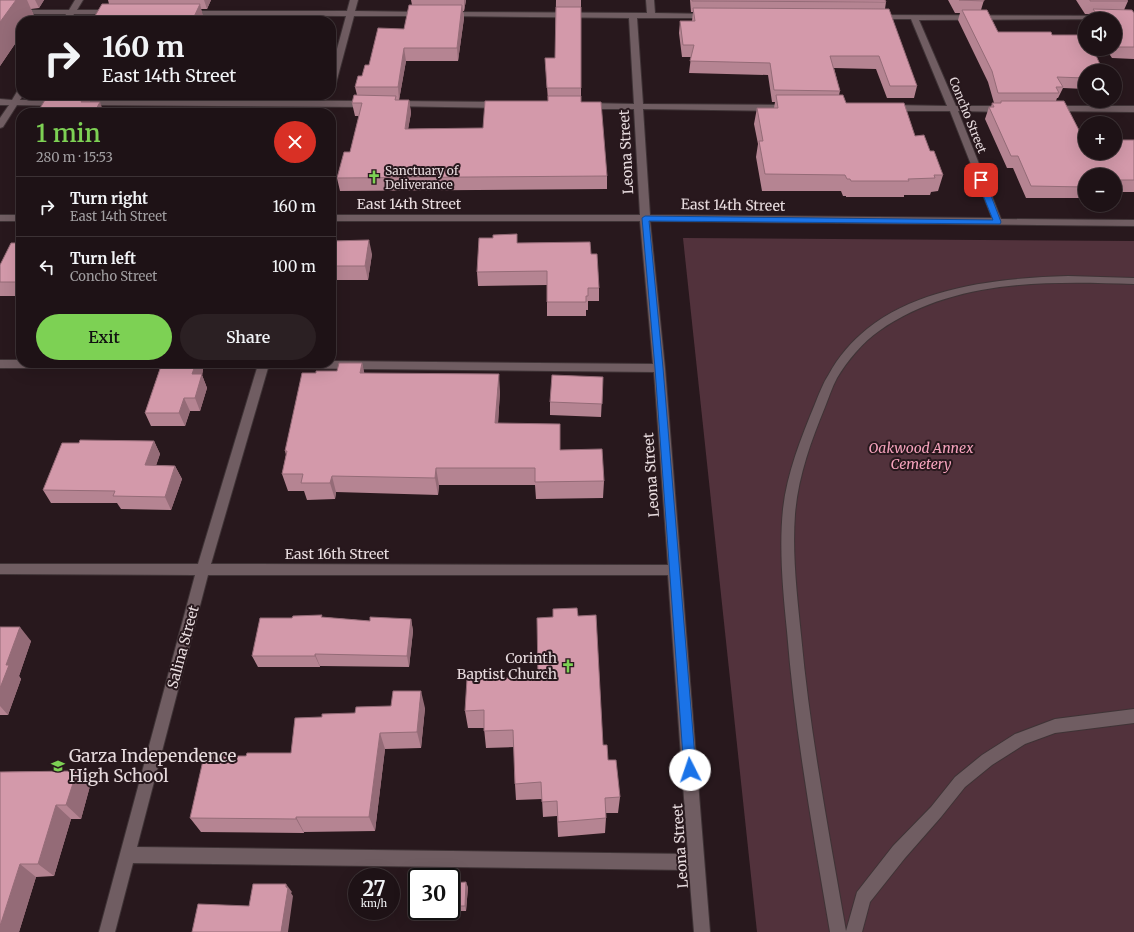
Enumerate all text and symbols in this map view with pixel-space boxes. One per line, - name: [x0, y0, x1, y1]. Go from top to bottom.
- map controls: [1078, 12, 1122, 212]
- button: sound: [1078, 12, 1122, 56]
- text: 160 m: [102, 29, 184, 65]
- icon: right: [36, 32, 88, 84]
- text: East 14th Street: [102, 64, 236, 87]
- button: search: [1078, 64, 1122, 108]
- street label: Concho Street: [946, 75, 990, 155]
- street label: Leona Street: [615, 109, 637, 195]
- button: +: [1078, 116, 1122, 160]
- text: 1 min: [36, 118, 101, 149]
- button: close: [274, 121, 316, 163]
- text: 280 m · 15:53: [36, 149, 113, 166]
- place label: Sanctuary of Deliverance: [385, 163, 459, 192]
- pin: [964, 163, 998, 197]
- button: −: [1078, 168, 1122, 212]
- church icon: Sanctuary of Deliverance: [366, 169, 382, 185]
- icon: arrive: [970, 169, 992, 191]
- text: Turn right: [70, 189, 148, 208]
- street label: East 14th Street: [357, 195, 462, 213]
- street label: East 14th Street: [681, 195, 786, 215]
- icon: right: [36, 196, 58, 218]
- text: 160 m: [273, 197, 316, 216]
- text: East 14th Street: [70, 208, 167, 225]
- text: Turn left: [70, 249, 136, 268]
- icon: left: [36, 256, 58, 278]
- text: 100 m: [272, 257, 316, 276]
- text: Concho Street: [70, 268, 157, 285]
- button: Exit: [36, 314, 172, 360]
- button: Share: [180, 314, 316, 360]
- street label: Leona Street: [639, 432, 663, 518]
- park label: Oakwood Annex Cemetery: [869, 439, 974, 473]
- street label: East 16th Street: [285, 545, 390, 563]
- street label: Salina Street: [163, 603, 203, 690]
- place label: Corinth Baptist Church: [457, 649, 557, 683]
- church icon: Corinth Baptist Church: [560, 658, 576, 674]
- place label: Garza Independence High School: [69, 745, 236, 787]
- position arrow: [669, 749, 711, 791]
- school or university icon: Garza Independence High School: [50, 758, 66, 774]
- street label: Leona Street: [668, 803, 692, 889]
- speed limit sign: 30: [408, 868, 460, 920]
- text: 27: [362, 876, 386, 901]
- text: km/h: [361, 897, 387, 910]

